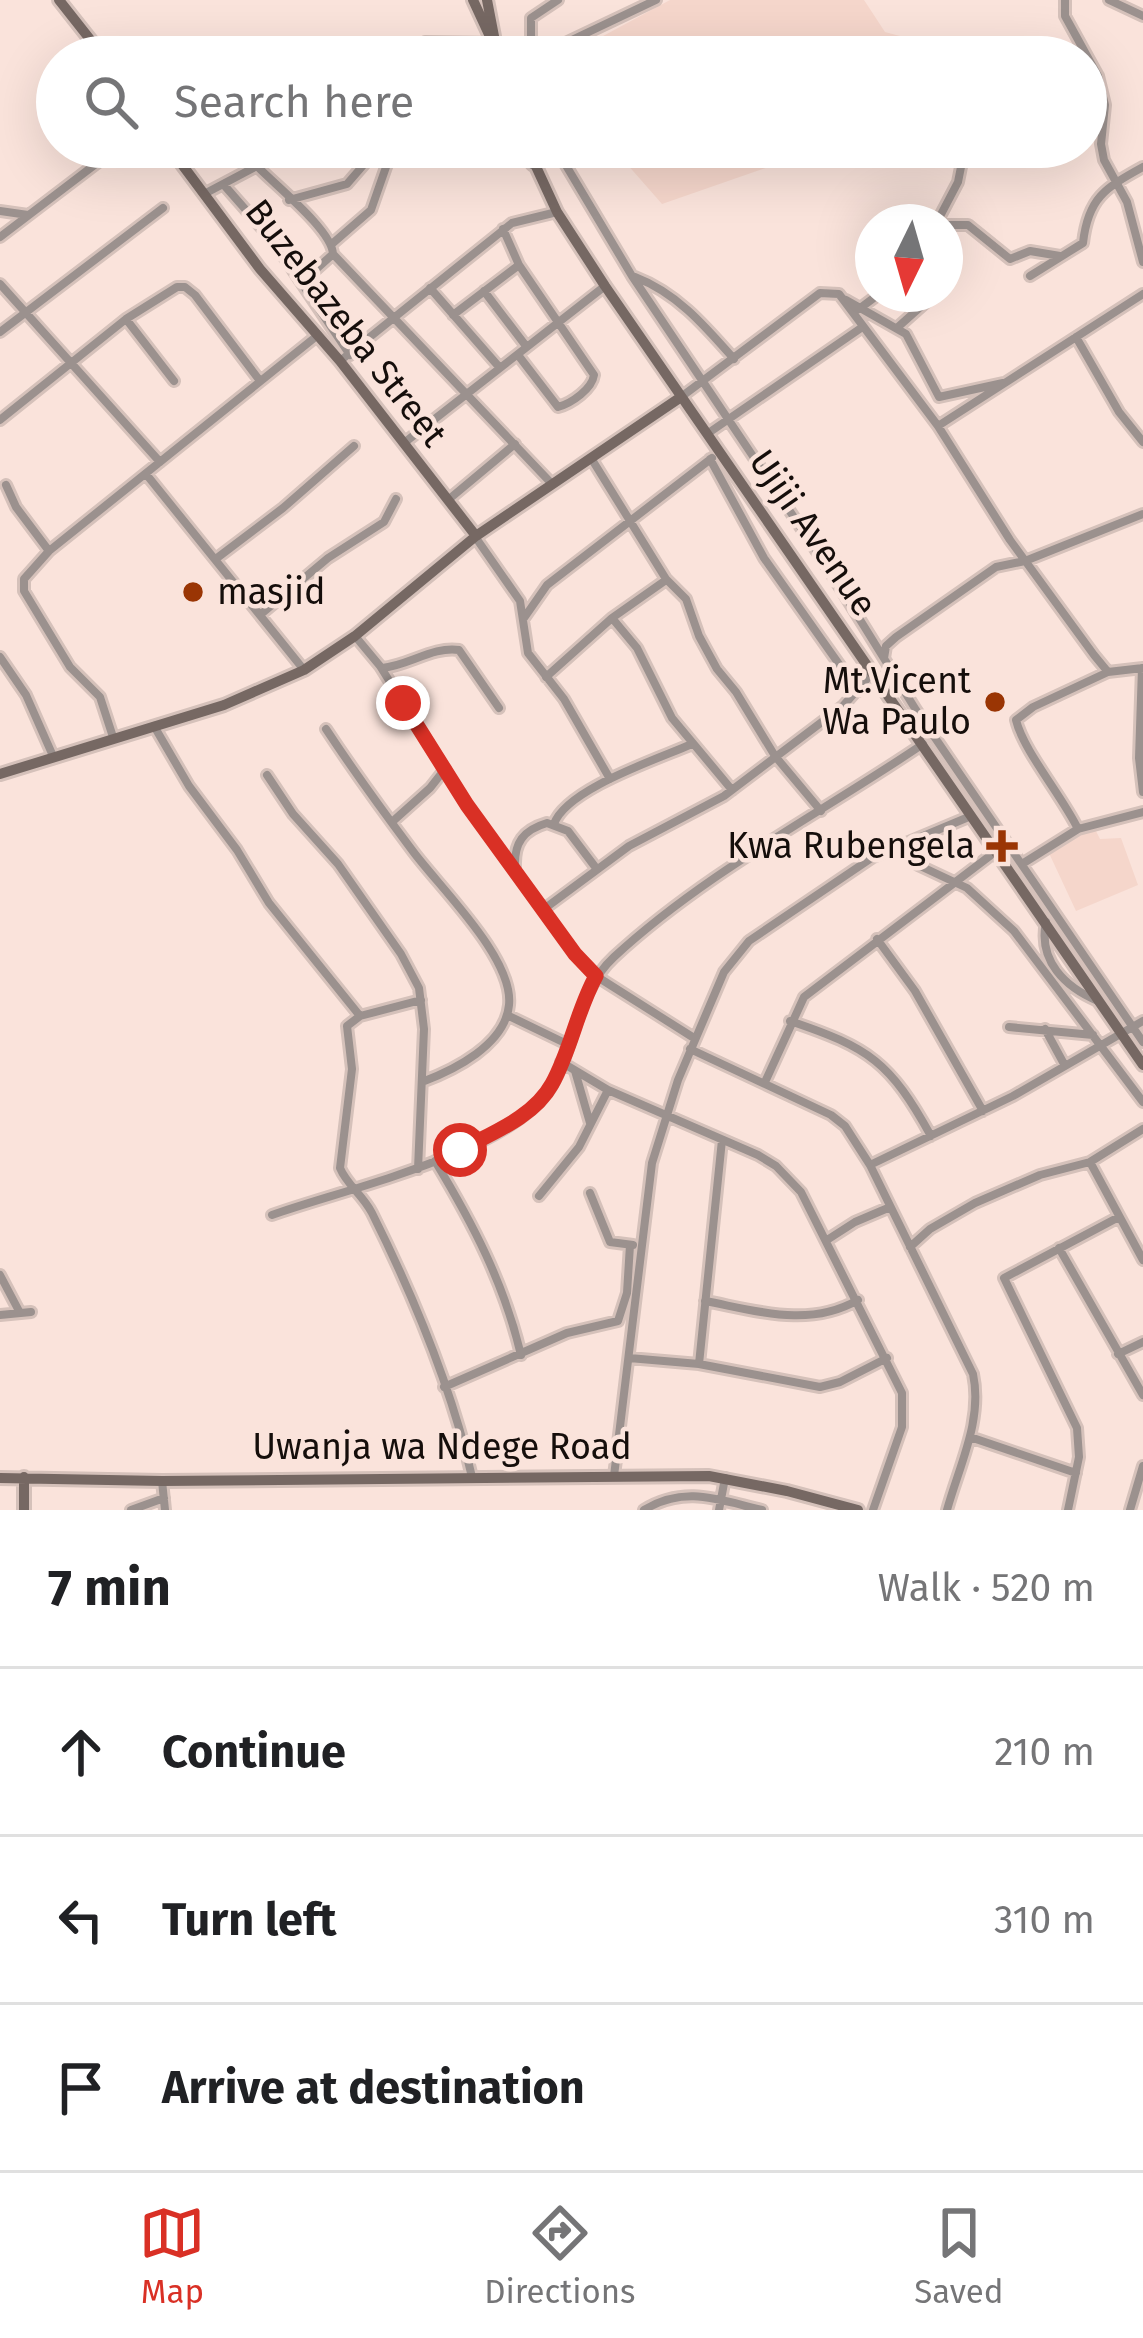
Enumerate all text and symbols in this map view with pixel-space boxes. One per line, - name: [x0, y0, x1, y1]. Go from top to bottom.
- search box: [36, 36, 1107, 168]
- icon: search: [78, 69, 144, 135]
- text: Search here: [174, 75, 414, 129]
- street label: Buzebazeba Street: [236, 191, 456, 455]
- north arrow: [855, 204, 963, 312]
- street label: Ujiji Avenue: [740, 441, 886, 625]
- place label: masjid: [217, 570, 326, 614]
- marker: masjid: [180, 579, 206, 605]
- place label: Mt.Vicent Wa Paulo: [822, 659, 971, 744]
- route end: [376, 676, 430, 730]
- marker: Mt.Vicent Wa Paulo: [982, 689, 1008, 715]
- place label: Kwa Rubengela: [727, 824, 975, 868]
- marker: Kwa Rubengela: [986, 830, 1018, 862]
- route start: [433, 1123, 487, 1177]
- street label: Uwanja wa Ndege Road: [252, 1425, 632, 1469]
- text: 7 min: [48, 1557, 171, 1619]
- text: Walk · 520 m: [878, 1565, 1095, 1611]
- icon: ahead: [48, 1719, 114, 1785]
- text: Continue: [162, 1725, 346, 1779]
- text: 210 m: [994, 1729, 1095, 1775]
- icon: left: [48, 1887, 114, 1953]
- text: Turn left: [162, 1893, 336, 1947]
- text: 310 m: [994, 1897, 1095, 1943]
- icon: arrive: [48, 2055, 114, 2121]
- text: Arrive at destination: [162, 2061, 585, 2115]
- tab: Map: [139, 2200, 205, 2312]
- tab: Directions: [484, 2200, 636, 2312]
- tab: Saved: [914, 2200, 1004, 2312]

